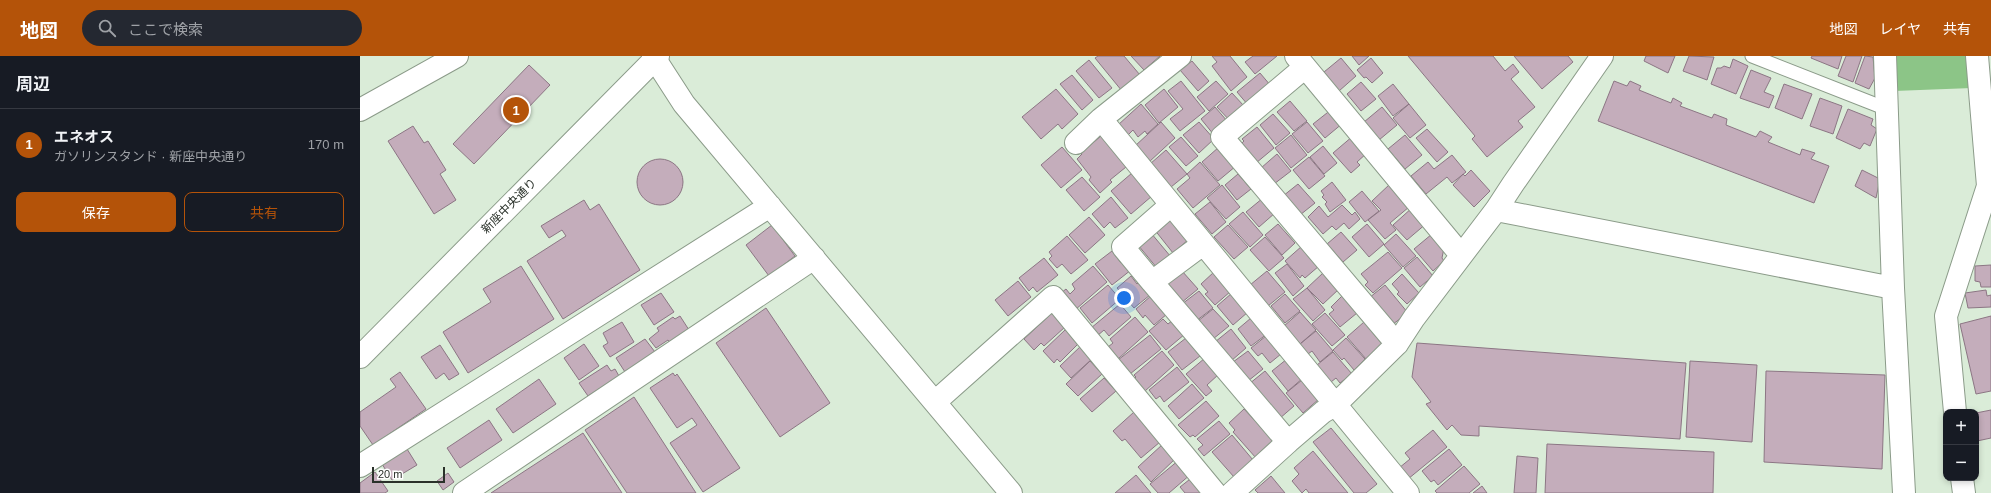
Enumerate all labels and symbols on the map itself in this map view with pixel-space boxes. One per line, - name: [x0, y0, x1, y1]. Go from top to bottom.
- pin: 1: [503, 95, 529, 125]
- street label: 新座中央通り: [479, 176, 539, 236]
- your location: [1114, 288, 1134, 308]
- scale bar: [372, 465, 445, 484]

